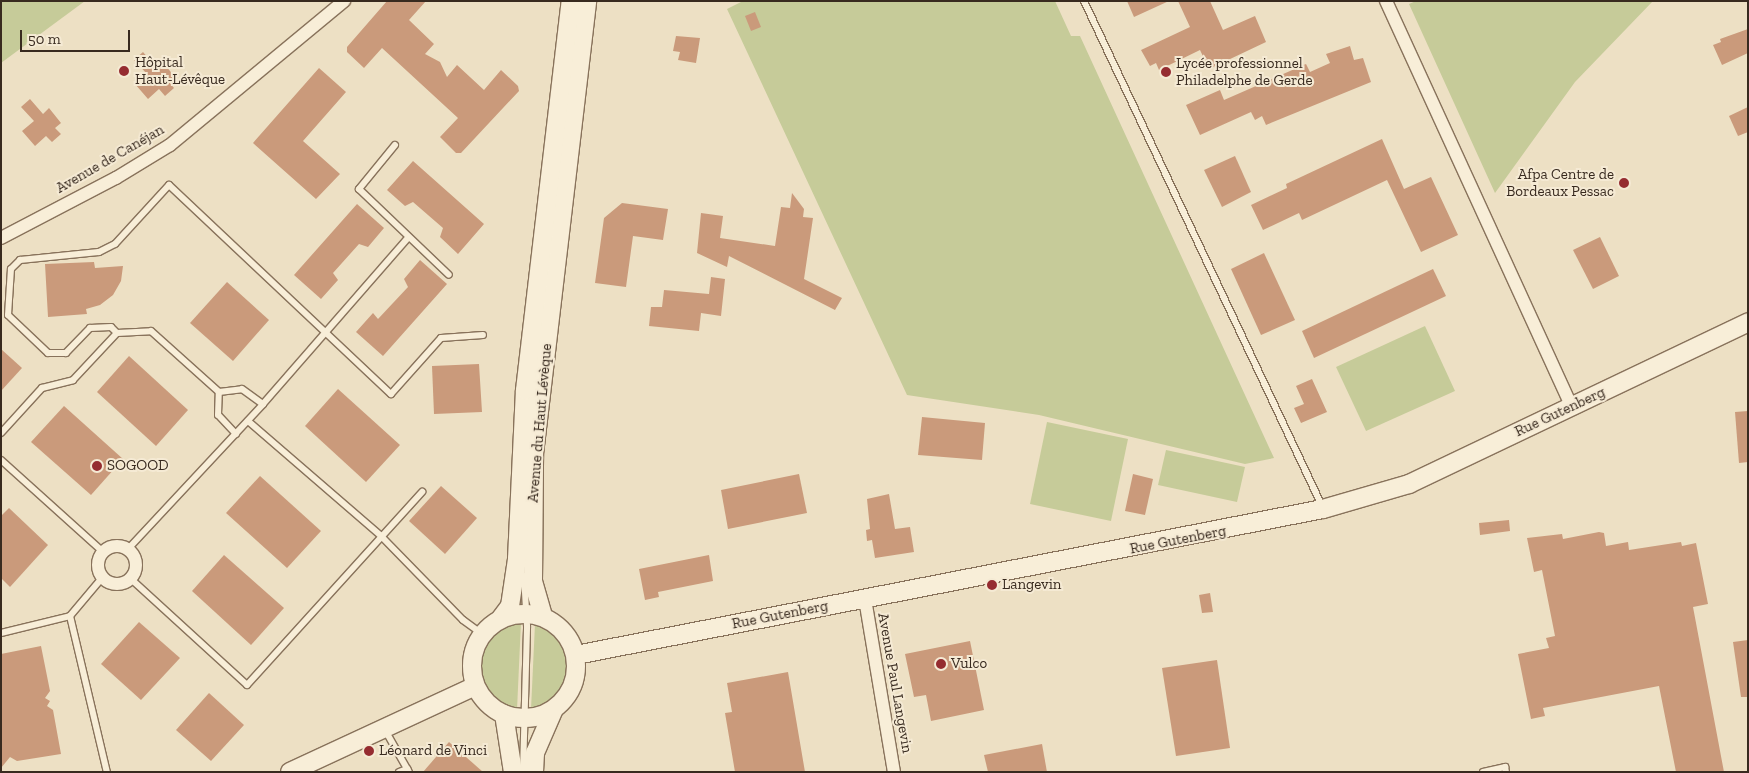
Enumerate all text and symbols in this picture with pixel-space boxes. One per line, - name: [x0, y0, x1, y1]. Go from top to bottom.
- scale bar: [22, 20, 132, 52]
- text: 50 m: [28, 30, 61, 48]
- place label: Hôpital Haut-Lévêque: [135, 53, 225, 88]
- place label: Lycée professionnel Philadelphe de Gerde: [1176, 54, 1313, 89]
- marker: Hôpital Haut-Lévêque: [117, 64, 131, 78]
- marker: Lycée professionnel Philadelphe de Gerde: [1160, 66, 1172, 78]
- street label: Avenue de Canéjan: [53, 121, 167, 197]
- place label: Afpa Centre de Bordeaux Pessac: [1506, 165, 1614, 200]
- marker: Afpa Centre de Bordeaux Pessac: [1618, 177, 1630, 189]
- street label: Avenue du Haut Lévèque: [524, 343, 556, 503]
- street label: Rue Gutenberg: [1512, 383, 1608, 441]
- place label: SOGOOD: [107, 457, 169, 475]
- marker: SOGOOD: [91, 460, 103, 472]
- street label: Rue Gutenberg: [1128, 522, 1228, 558]
- place label: Langevin: [1002, 576, 1061, 594]
- marker: Langevin: [986, 579, 998, 591]
- street label: Rue Gutenberg: [730, 597, 830, 633]
- street label: Avenue Paul Langevin: [874, 612, 916, 754]
- place label: Vulco: [951, 655, 987, 673]
- marker: Vulco: [935, 658, 947, 670]
- place label: Léonard de Vinci: [379, 742, 488, 760]
- marker: Léonard de Vinci: [363, 745, 375, 757]

